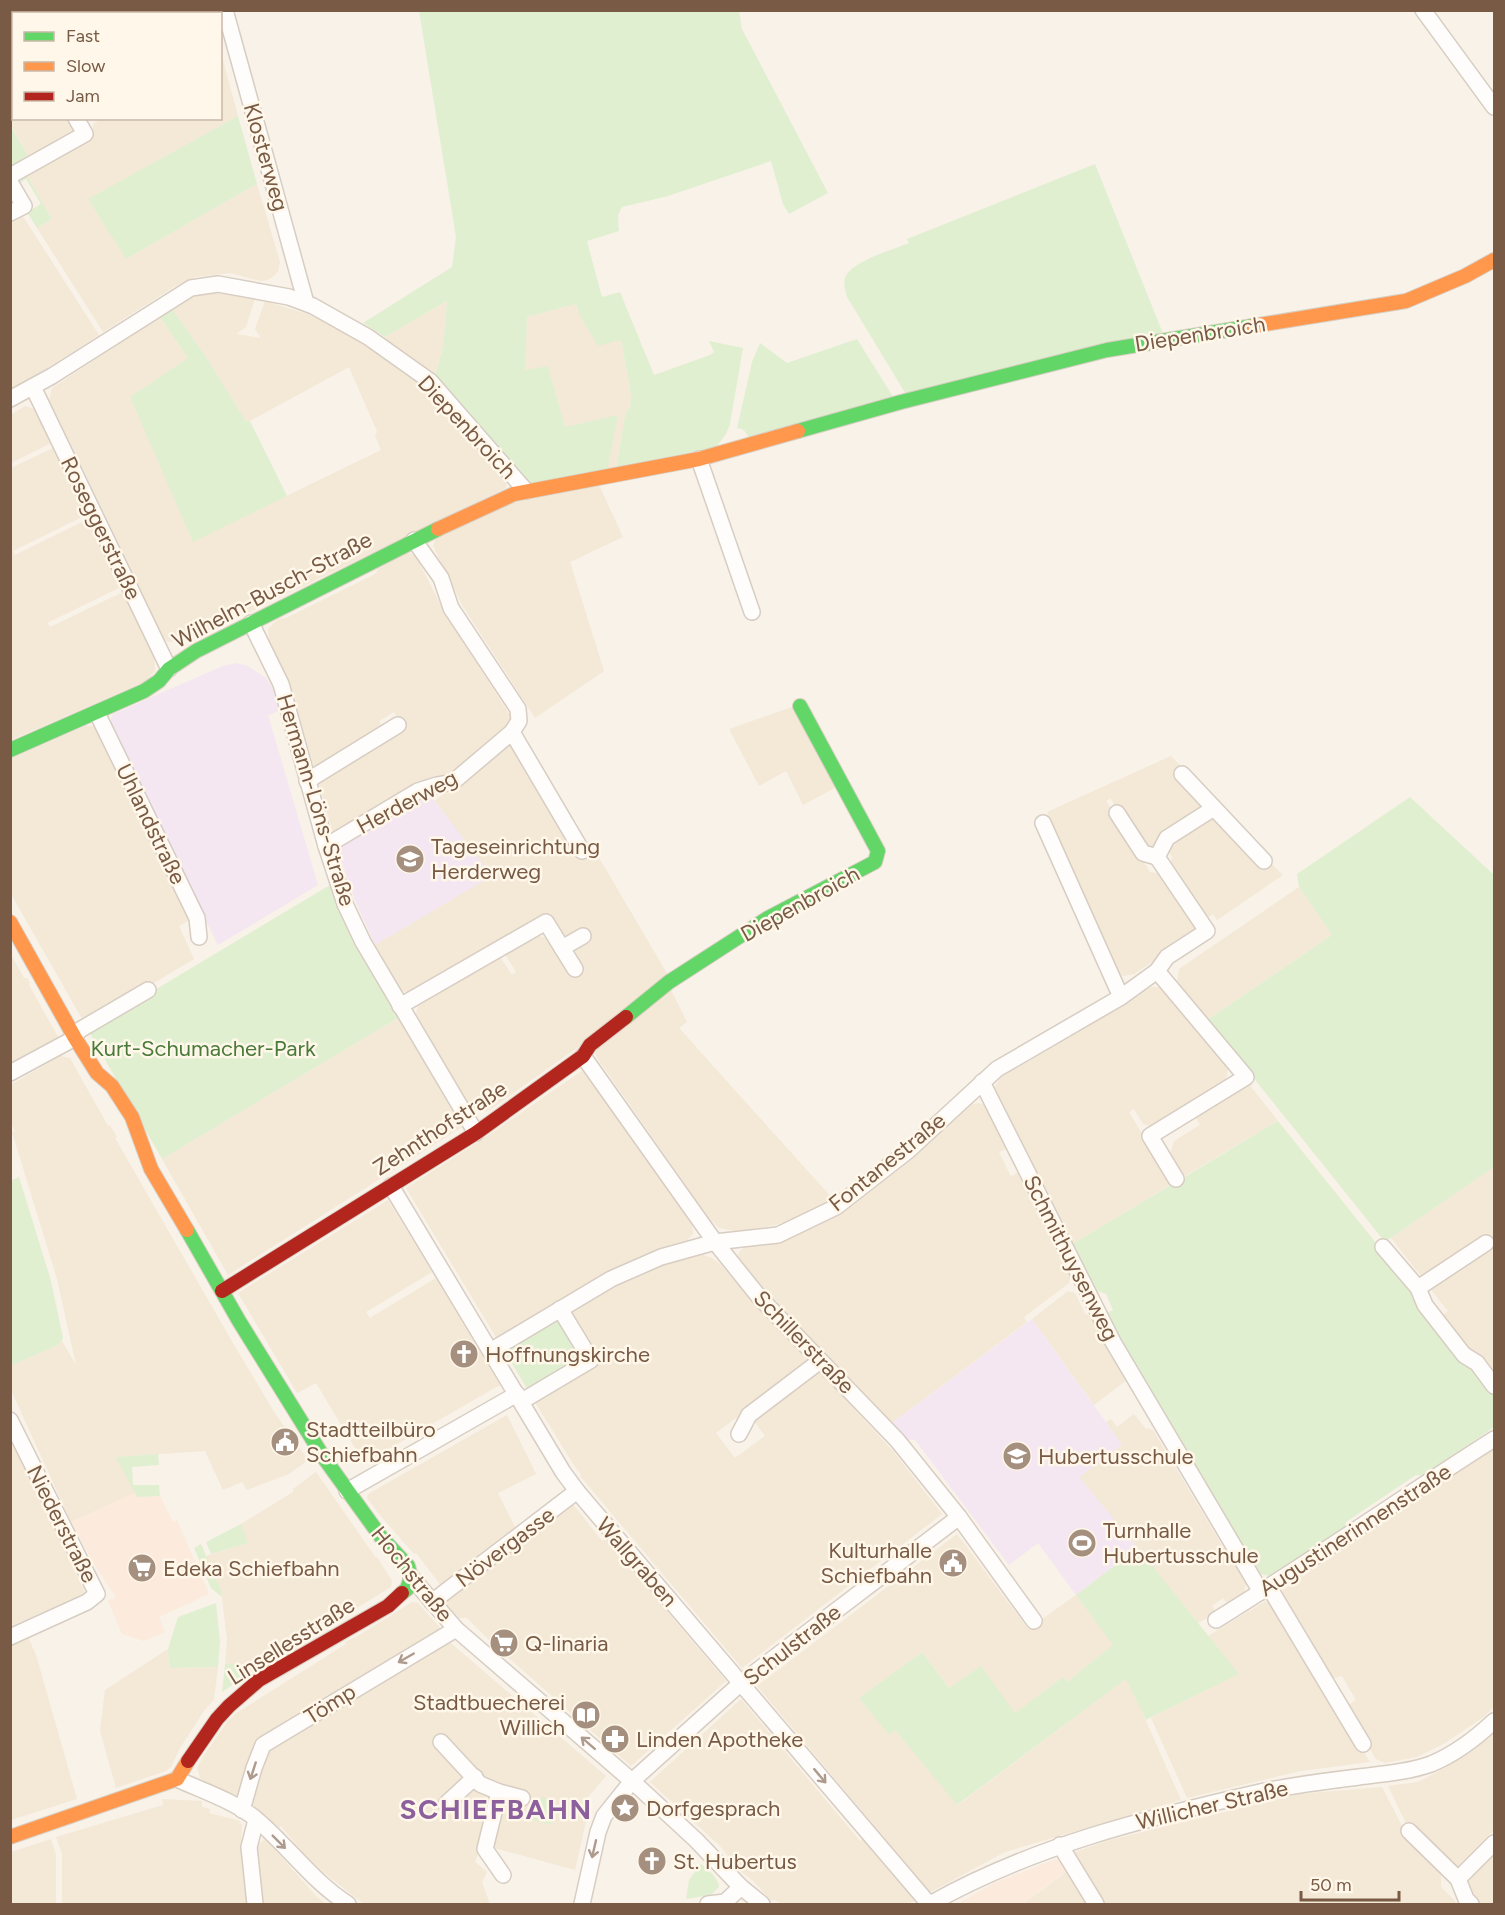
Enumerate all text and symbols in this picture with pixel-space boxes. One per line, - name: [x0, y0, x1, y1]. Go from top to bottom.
- legend: [12, 12, 222, 120]
- text: Fast: [66, 25, 100, 47]
- text: Slow: [66, 55, 105, 77]
- text: Jam: [66, 85, 100, 107]
- street label: Klosterweg: [238, 100, 294, 214]
- street label: Diepenbroich: [1133, 310, 1267, 358]
- street label: Diepenbroich: [412, 370, 522, 484]
- street label: Roseggerstraße: [55, 452, 147, 604]
- street label: Wilhelm-Busch-Straße: [168, 526, 376, 654]
- street label: Hermann-Löns-Straße: [271, 691, 361, 909]
- street label: Uhlandstraße: [110, 759, 192, 889]
- street label: Herderweg: [352, 764, 462, 840]
- place label: Tageseinrichtung Herderweg: [431, 833, 600, 885]
- school or university icon: Tageseinrichtung Herderweg: [394, 843, 426, 875]
- street label: Diepenbroich: [736, 860, 864, 948]
- park label: Kurt-Schumacher-Park: [90, 1035, 316, 1062]
- street label: Zehnthofstraße: [368, 1075, 512, 1181]
- street label: Fontanestraße: [823, 1107, 951, 1217]
- street label: Schmithuysenweg: [1018, 1171, 1124, 1345]
- street label: Schillerstraße: [748, 1285, 860, 1399]
- church icon: Hoffnungskirche: [448, 1338, 480, 1370]
- place label: Hoffnungskirche: [485, 1341, 650, 1368]
- place label: Stadtteilbüro Schiefbahn: [306, 1416, 436, 1468]
- public building icon: Stadtteilbüro Schiefbahn: [269, 1426, 301, 1458]
- school or university icon: Hubertusschule: [1001, 1440, 1033, 1472]
- place label: Hubertusschule: [1038, 1443, 1194, 1470]
- street label: Augustinerinnenstraße: [1254, 1458, 1456, 1602]
- street label: Niederstraße: [21, 1461, 103, 1587]
- street label: Növergasse: [450, 1501, 560, 1593]
- street label: Wallgraben: [591, 1512, 683, 1612]
- place label: Turnhalle Hubertusschule: [1103, 1517, 1259, 1569]
- street label: Hochstraße: [365, 1521, 459, 1627]
- sports icon: Turnhalle Hubertusschule: [1066, 1527, 1098, 1559]
- place label: Kulturhalle Schiefbahn: [820, 1537, 932, 1589]
- public building icon: Kulturhalle Schiefbahn: [937, 1547, 969, 1579]
- supermarket icon: Edeka Schiefbahn: [126, 1552, 158, 1584]
- place label: Edeka Schiefbahn: [163, 1555, 340, 1582]
- street label: Linsellesstraße: [223, 1591, 359, 1691]
- street label: Schulstraße: [738, 1599, 846, 1691]
- supermarket icon: Q-linaria: [488, 1627, 520, 1659]
- place label: Q-linaria: [525, 1630, 609, 1657]
- one-way arrow: [398, 1652, 415, 1664]
- street label: Tömp: [299, 1678, 361, 1730]
- place label: Stadtbuecherei Willich: [413, 1689, 565, 1741]
- library icon: Stadtbuecherei Willich: [570, 1699, 602, 1731]
- pharmacy icon: Linden Apotheke: [599, 1723, 631, 1755]
- place label: Linden Apotheke: [636, 1726, 803, 1753]
- one-way arrow: [581, 1736, 596, 1750]
- one-way arrow: [247, 1761, 258, 1780]
- one-way arrow: [813, 1768, 827, 1783]
- street label: Willicher Straße: [1133, 1774, 1291, 1836]
- district label: SCHIEFBAHN: [399, 1792, 593, 1826]
- place icon: Dorfgesprach: [609, 1792, 641, 1824]
- place label: Dorfgesprach: [646, 1795, 780, 1822]
- one-way arrow: [272, 1835, 287, 1850]
- one-way arrow: [587, 1839, 599, 1858]
- church icon: St. Hubertus: [636, 1845, 668, 1877]
- place label: St. Hubertus: [673, 1848, 797, 1875]
- scale bar: [1301, 1864, 1398, 1902]
- text: 50 m: [1310, 1874, 1352, 1896]

